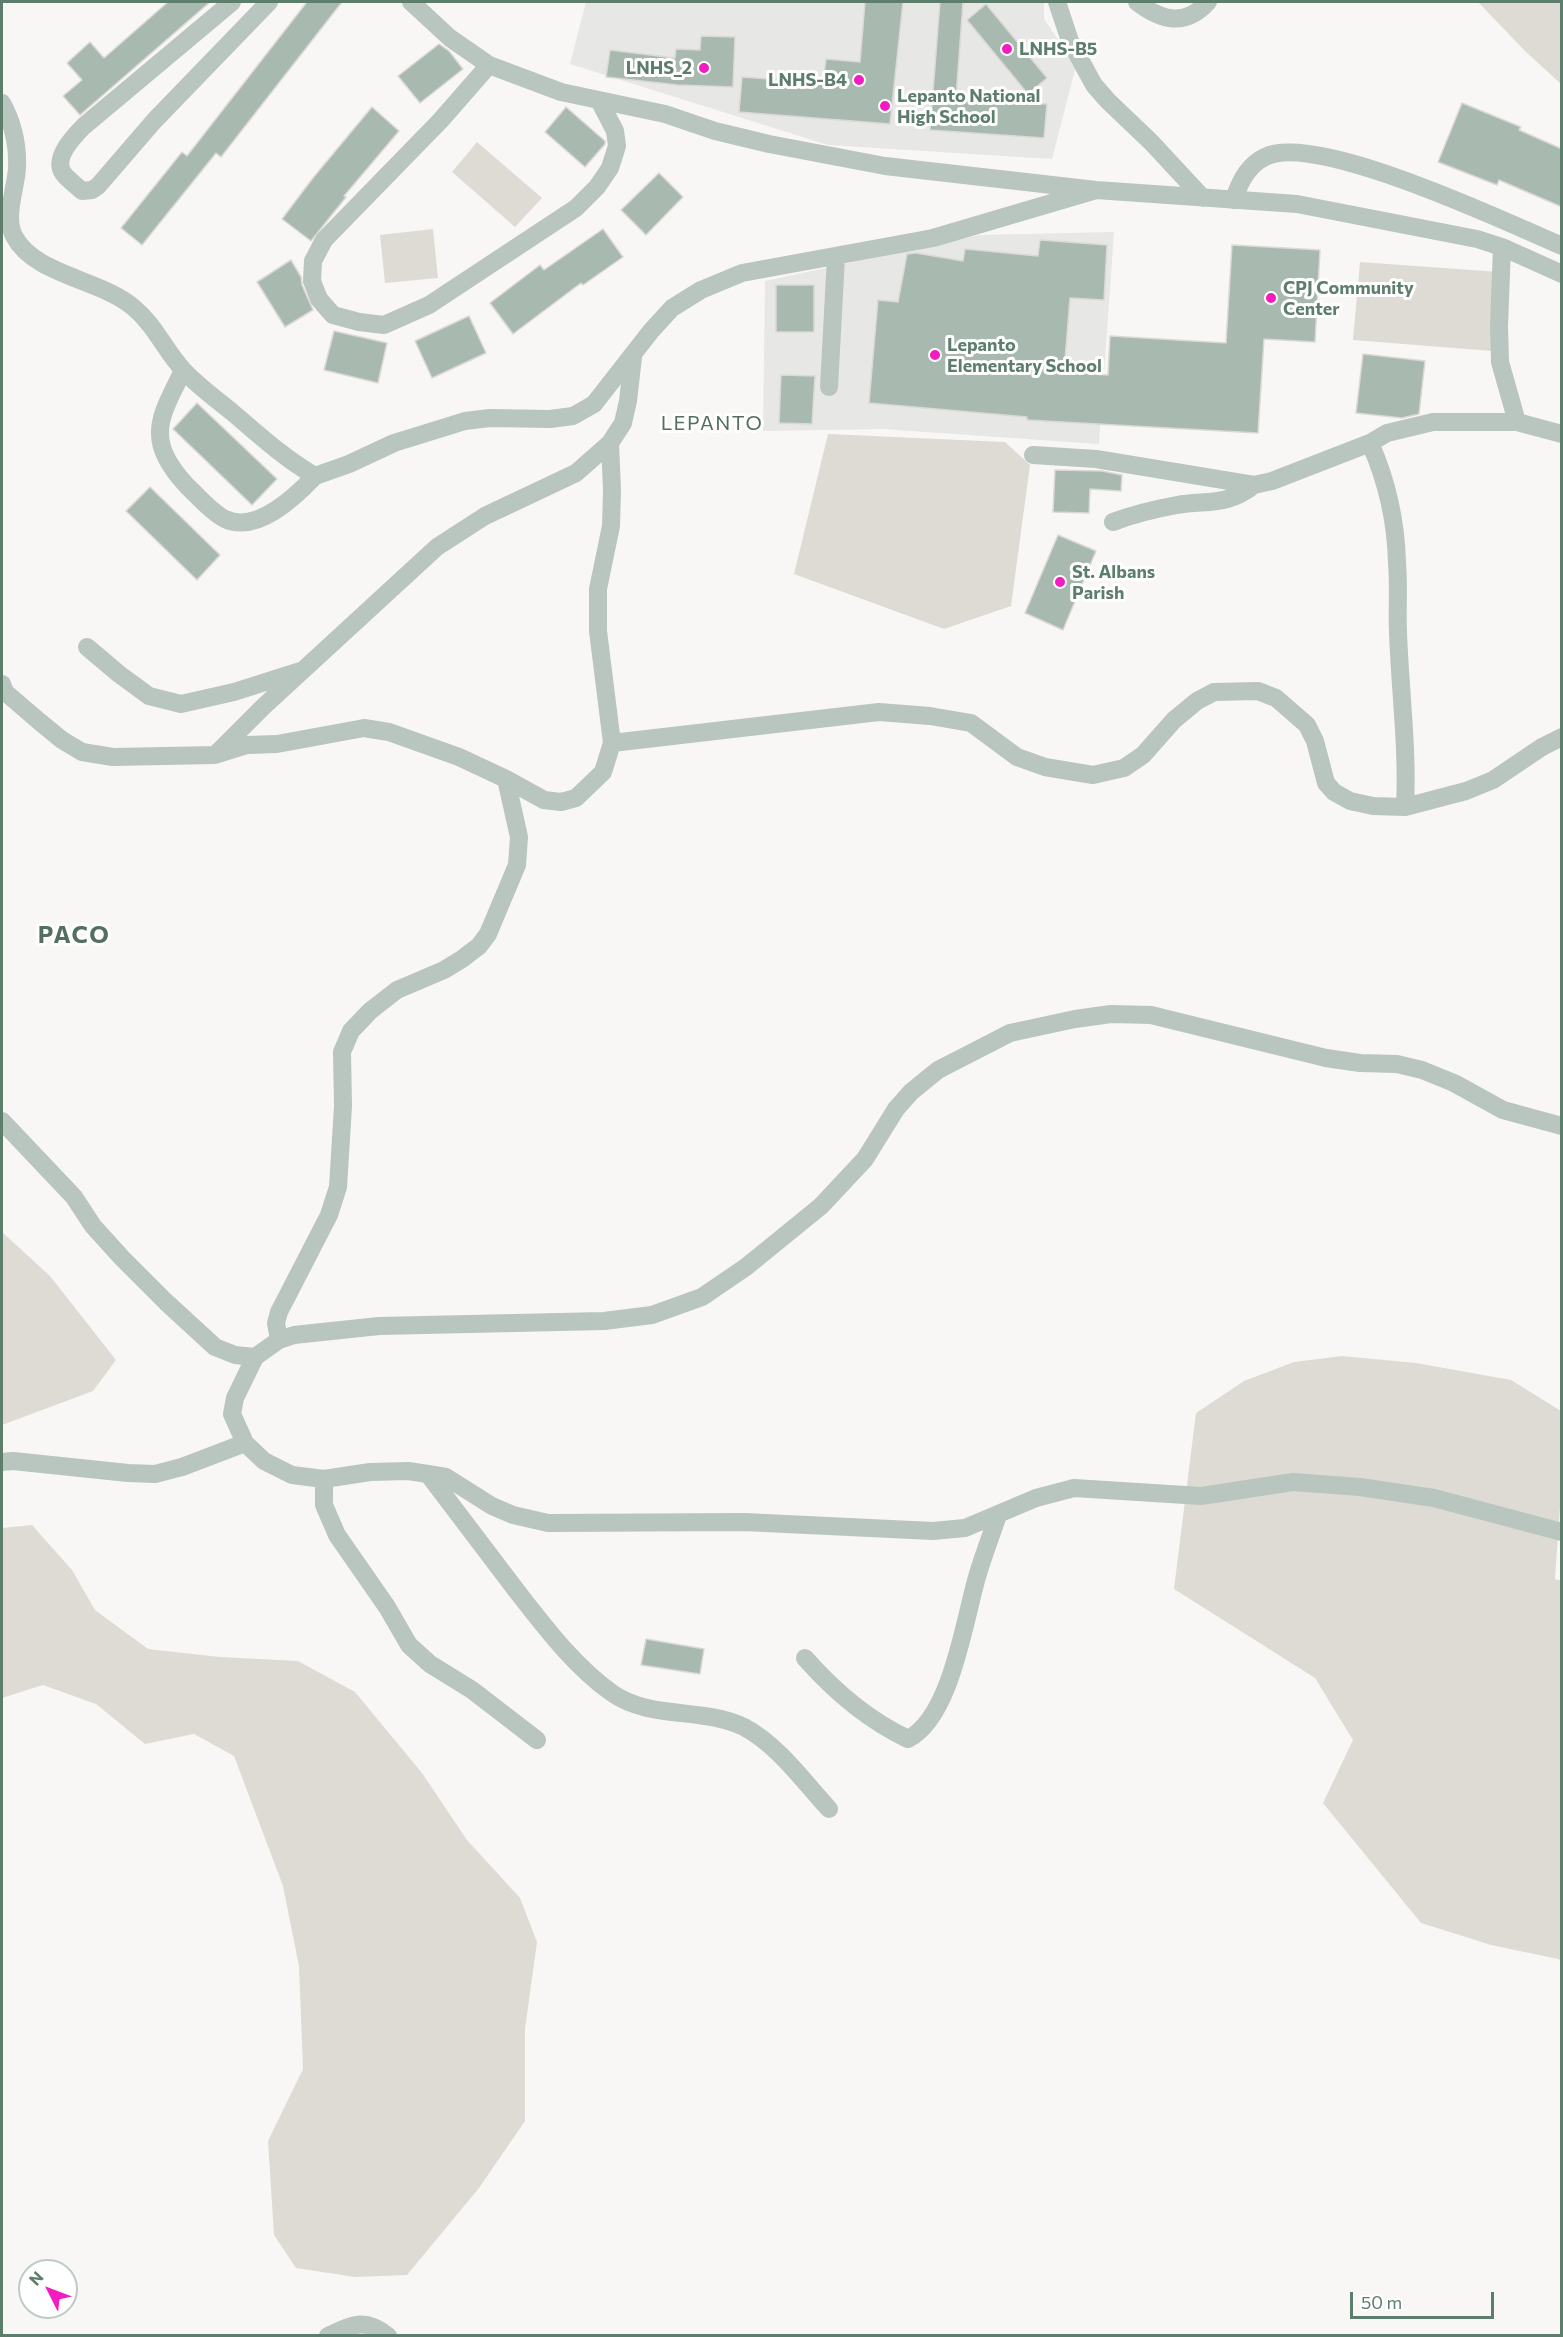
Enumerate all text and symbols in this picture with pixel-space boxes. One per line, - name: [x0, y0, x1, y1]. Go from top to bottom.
- place label: LNHS-B5: [1019, 38, 1097, 60]
- marker: LNHS-B5: [1000, 42, 1014, 56]
- place label: LNHS_2: [626, 57, 692, 79]
- marker: LNHS_2: [697, 61, 711, 75]
- place label: LNHS-B4: [768, 69, 847, 91]
- marker: LNHS-B4: [852, 73, 866, 87]
- place label: Lepanto National High School: [897, 85, 1040, 128]
- marker: Lepanto National High School: [878, 99, 892, 113]
- place label: CPJ Community Center: [1283, 277, 1414, 320]
- marker: CPJ Community Center: [1264, 291, 1278, 305]
- place label: Lepanto Elementary School: [947, 334, 1102, 376]
- marker: Lepanto Elementary School: [928, 348, 942, 362]
- district label: LEPANTO: [661, 411, 763, 435]
- place label: St. Albans Parish: [1072, 561, 1155, 604]
- marker: St. Albans Parish: [1053, 575, 1067, 589]
- district label: PACO: [38, 921, 110, 949]
- north arrow: [18, 2259, 78, 2319]
- text: N: [25, 2267, 47, 2289]
- scale bar: [1353, 2280, 1497, 2318]
- text: 50 m: [1361, 2291, 1402, 2313]

